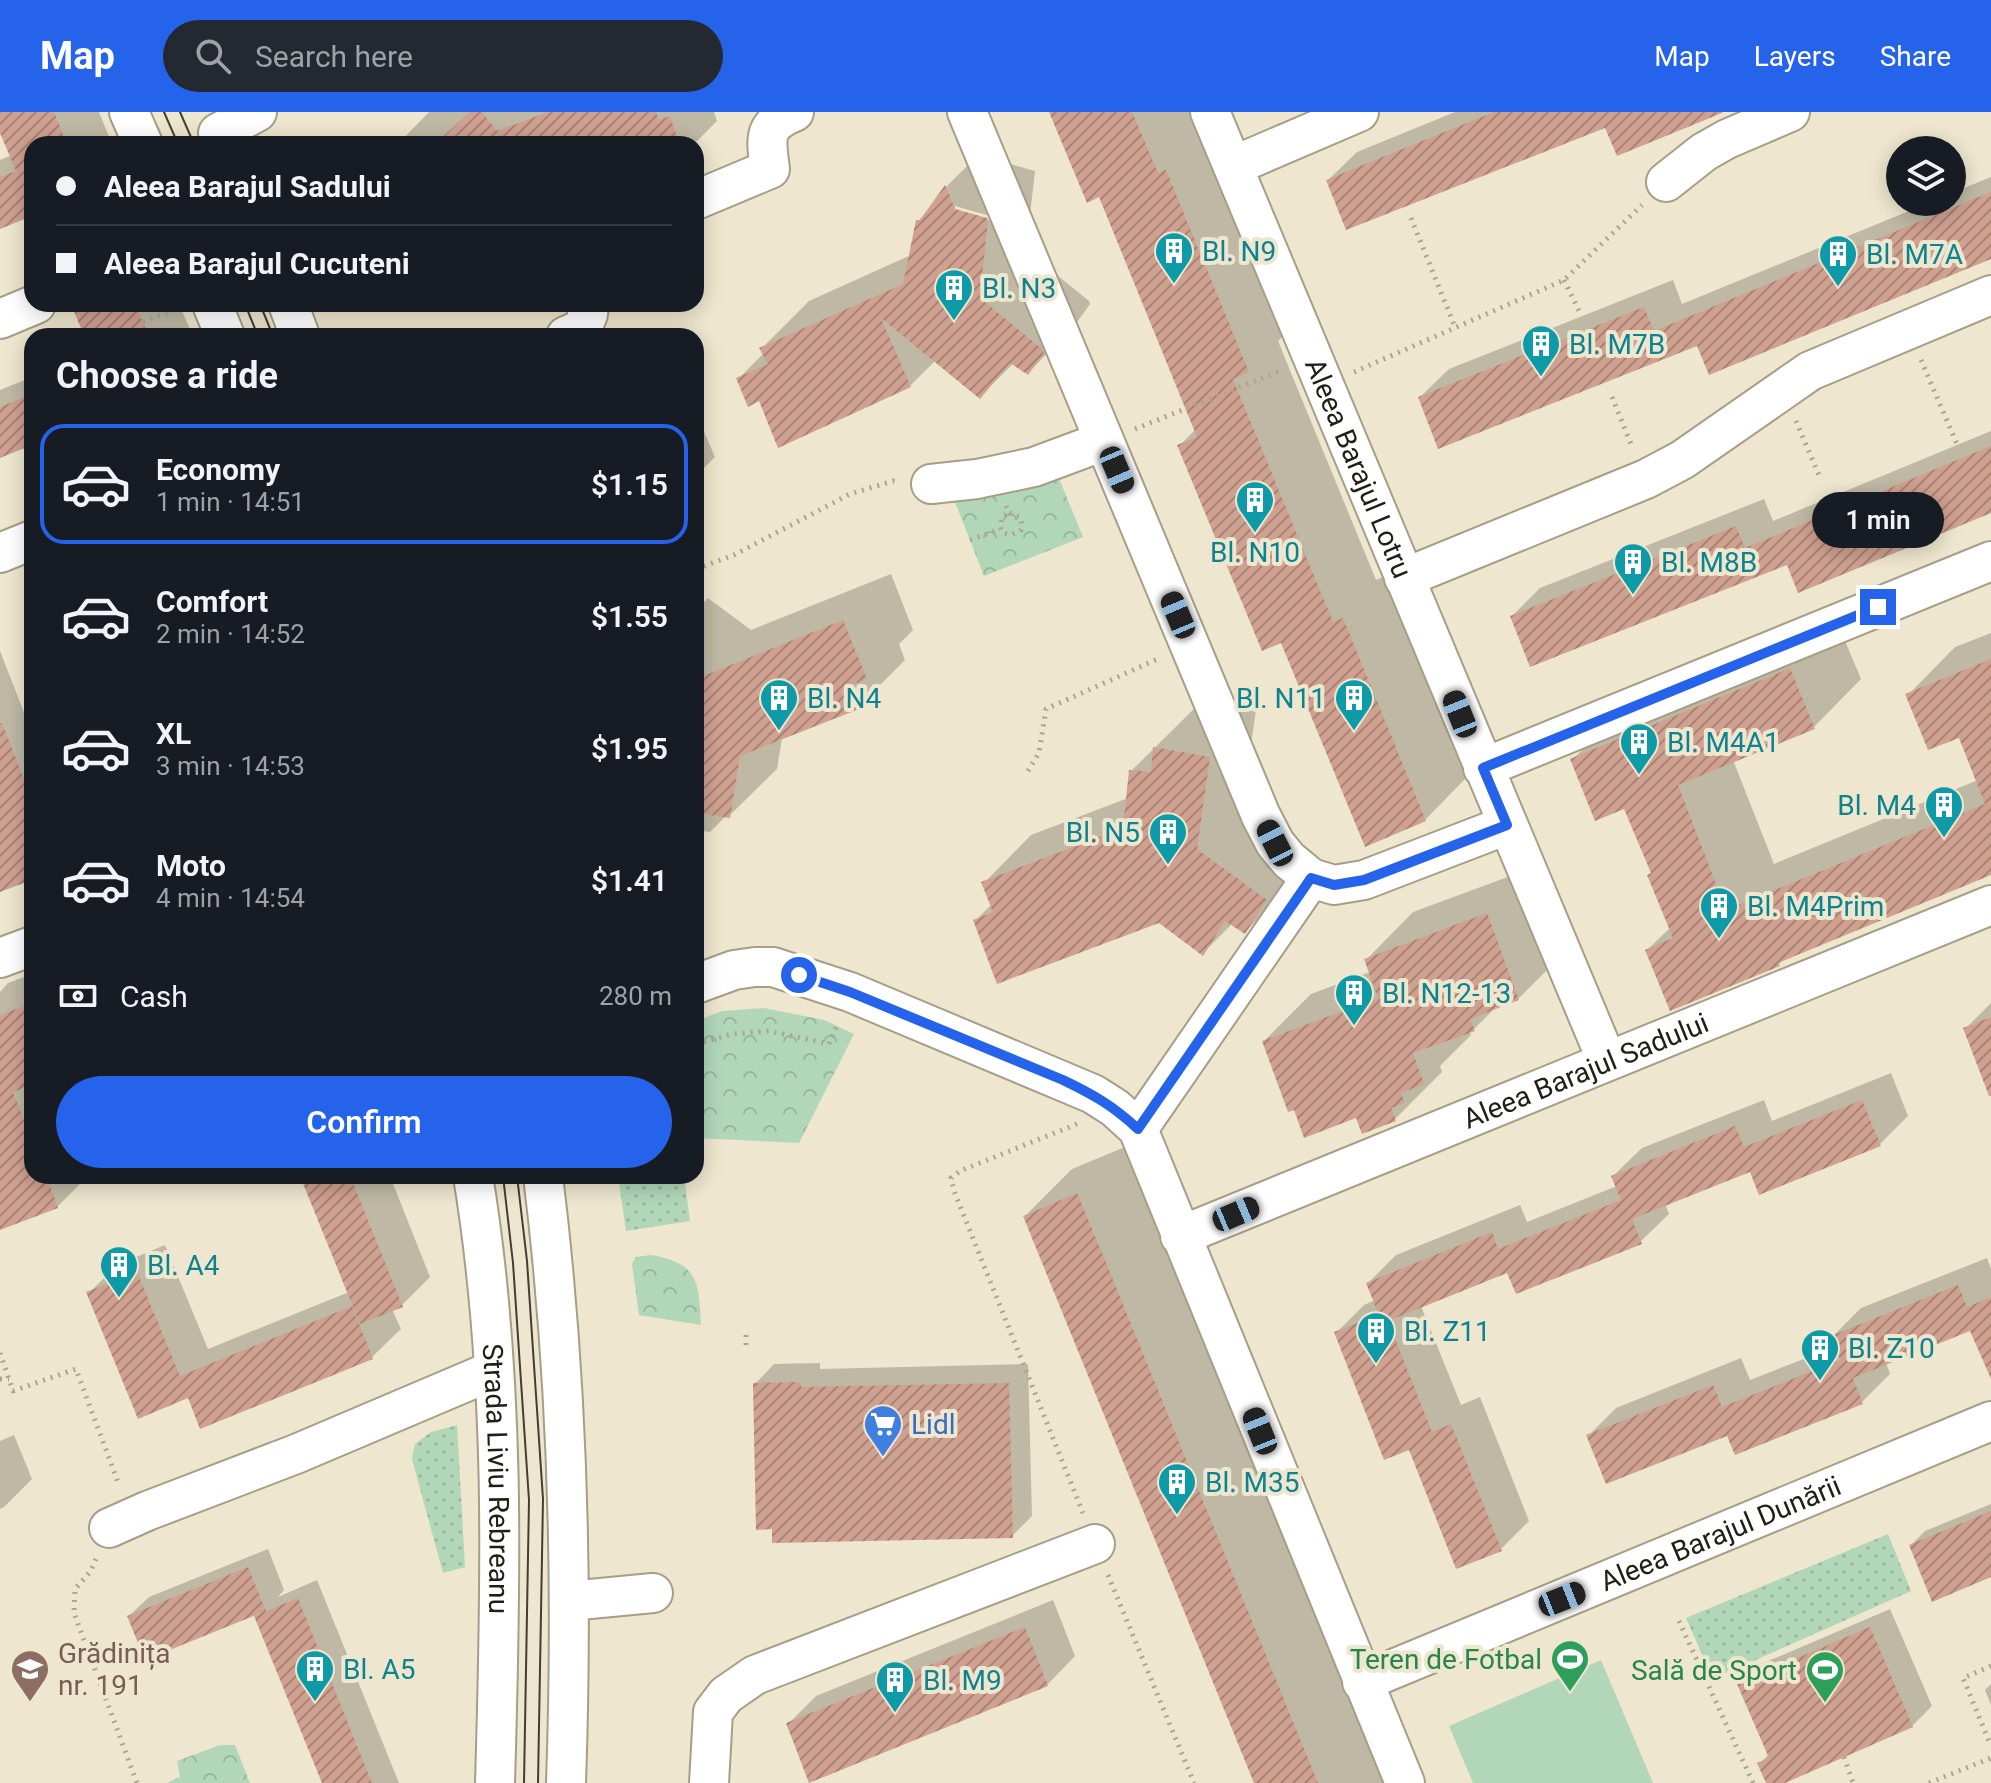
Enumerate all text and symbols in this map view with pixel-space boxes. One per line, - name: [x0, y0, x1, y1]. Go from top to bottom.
- search box: [163, 20, 723, 92]
- text: Map: [40, 34, 115, 78]
- icon: search: [191, 34, 235, 78]
- text: Search here: [255, 39, 413, 74]
- text: Map: [1654, 40, 1710, 73]
- text: Layers: [1754, 40, 1836, 73]
- text: Share: [1880, 40, 1951, 73]
- map controls: [1886, 136, 1966, 216]
- button: layers: [1886, 136, 1966, 216]
- text: Aleea Barajul Sadului: [104, 169, 391, 204]
- building icon: Bl. N9: [1153, 230, 1195, 285]
- building icon: Bl. M7A: [1817, 233, 1859, 288]
- place label: Bl. N9: [1202, 235, 1276, 268]
- place label: Bl. M7A: [1866, 238, 1963, 271]
- text: Aleea Barajul Cucuteni: [104, 246, 410, 281]
- building icon: Bl. N3: [933, 267, 975, 322]
- place label: Bl. N3: [982, 272, 1056, 305]
- building icon: Bl. M7B: [1520, 323, 1562, 378]
- place label: Bl. M7B: [1569, 328, 1665, 361]
- street label: Aleea Barajul Lotru: [1298, 353, 1420, 583]
- text: Choose a ride: [56, 355, 278, 397]
- car: [1097, 443, 1137, 497]
- icon: car: [60, 448, 132, 520]
- text: Economy: [156, 452, 280, 487]
- text: $1.15: [591, 467, 668, 502]
- building icon: Bl. N10: [1234, 479, 1276, 534]
- text: 1 min · 14:51: [156, 487, 305, 517]
- callout: 1 min: [1812, 491, 1944, 547]
- text: 1 min: [1845, 505, 1911, 535]
- place label: Bl. N10: [1210, 536, 1300, 569]
- building icon: Bl. M8B: [1612, 541, 1654, 596]
- place label: Bl. M8B: [1661, 546, 1757, 579]
- icon: car: [60, 580, 132, 652]
- text: Comfort: [156, 584, 268, 619]
- car: [1158, 588, 1198, 642]
- route end: [1860, 589, 1896, 625]
- text: $1.55: [591, 599, 668, 634]
- text: 2 min · 14:52: [156, 619, 305, 649]
- building icon: Bl. N4: [758, 677, 800, 732]
- building icon: Bl. N11: [1333, 677, 1375, 732]
- place label: Bl. N4: [807, 682, 882, 715]
- place label: Bl. N11: [1236, 682, 1326, 715]
- car: [1440, 687, 1480, 741]
- icon: car: [60, 712, 132, 784]
- text: XL: [156, 716, 191, 751]
- building icon: Bl. M4A1: [1618, 721, 1660, 776]
- place label: Bl. M4A1: [1667, 726, 1780, 759]
- text: $1.95: [591, 731, 668, 766]
- text: 3 min · 14:53: [156, 751, 305, 781]
- building icon: Bl. M4: [1923, 784, 1965, 839]
- place label: Bl. M4: [1837, 789, 1916, 822]
- building icon: Bl. N5: [1147, 811, 1189, 866]
- place label: Bl. N5: [1066, 816, 1140, 849]
- car: [1253, 816, 1297, 870]
- icon: car: [60, 844, 132, 916]
- text: Moto: [156, 848, 226, 883]
- text: $1.41: [591, 863, 668, 898]
- text: 4 min · 14:54: [156, 883, 305, 913]
- building icon: Bl. M4Prim: [1698, 885, 1740, 940]
- place label: Bl. M4Prim: [1747, 890, 1884, 923]
- route start: [781, 957, 817, 993]
- building icon: Bl. N12-13: [1333, 972, 1375, 1027]
- icon: cash: [56, 974, 100, 1018]
- place label: Bl. N12-13: [1382, 977, 1511, 1010]
- text: Cash: [120, 979, 188, 1014]
- text: 280 m: [599, 981, 672, 1011]
- street label: Aleea Barajul Sadului: [1458, 1006, 1713, 1135]
- button: Confirm: [56, 1076, 672, 1168]
- car: [1209, 1194, 1263, 1234]
- building icon: Bl. A4: [98, 1244, 140, 1299]
- place label: Bl. A4: [147, 1249, 220, 1282]
- building icon: Bl. Z11: [1355, 1310, 1397, 1365]
- place label: Bl. Z11: [1404, 1315, 1491, 1348]
- building icon: Bl. Z10: [1799, 1327, 1841, 1382]
- place label: Bl. Z10: [1848, 1332, 1935, 1365]
- street label: Strada Liviu Rebreanu: [476, 1342, 516, 1614]
- supermarket icon: Lidl: [862, 1403, 904, 1458]
- car: [1240, 1404, 1280, 1458]
- place label: Lidl: [911, 1408, 956, 1441]
- building icon: Bl. M35: [1156, 1461, 1198, 1516]
- place label: Bl. M35: [1205, 1466, 1300, 1499]
- street label: Aleea Barajul Dunării: [1595, 1469, 1846, 1598]
- car: [1535, 1579, 1589, 1619]
- place label: Grădinița nr. 191: [58, 1637, 171, 1702]
- sports icon: Teren de Fotbal: [1549, 1638, 1591, 1693]
- place label: Teren de Fotbal: [1350, 1643, 1542, 1676]
- school or university icon: Grădinița nr. 191: [9, 1648, 51, 1703]
- building icon: Bl. A5: [294, 1648, 336, 1703]
- sports icon: Sală de Sport: [1804, 1649, 1846, 1704]
- place label: Bl. A5: [343, 1653, 416, 1686]
- place label: Sală de Sport: [1631, 1654, 1797, 1687]
- building icon: Bl. M9: [874, 1659, 916, 1714]
- place label: Bl. M9: [923, 1664, 1002, 1697]

